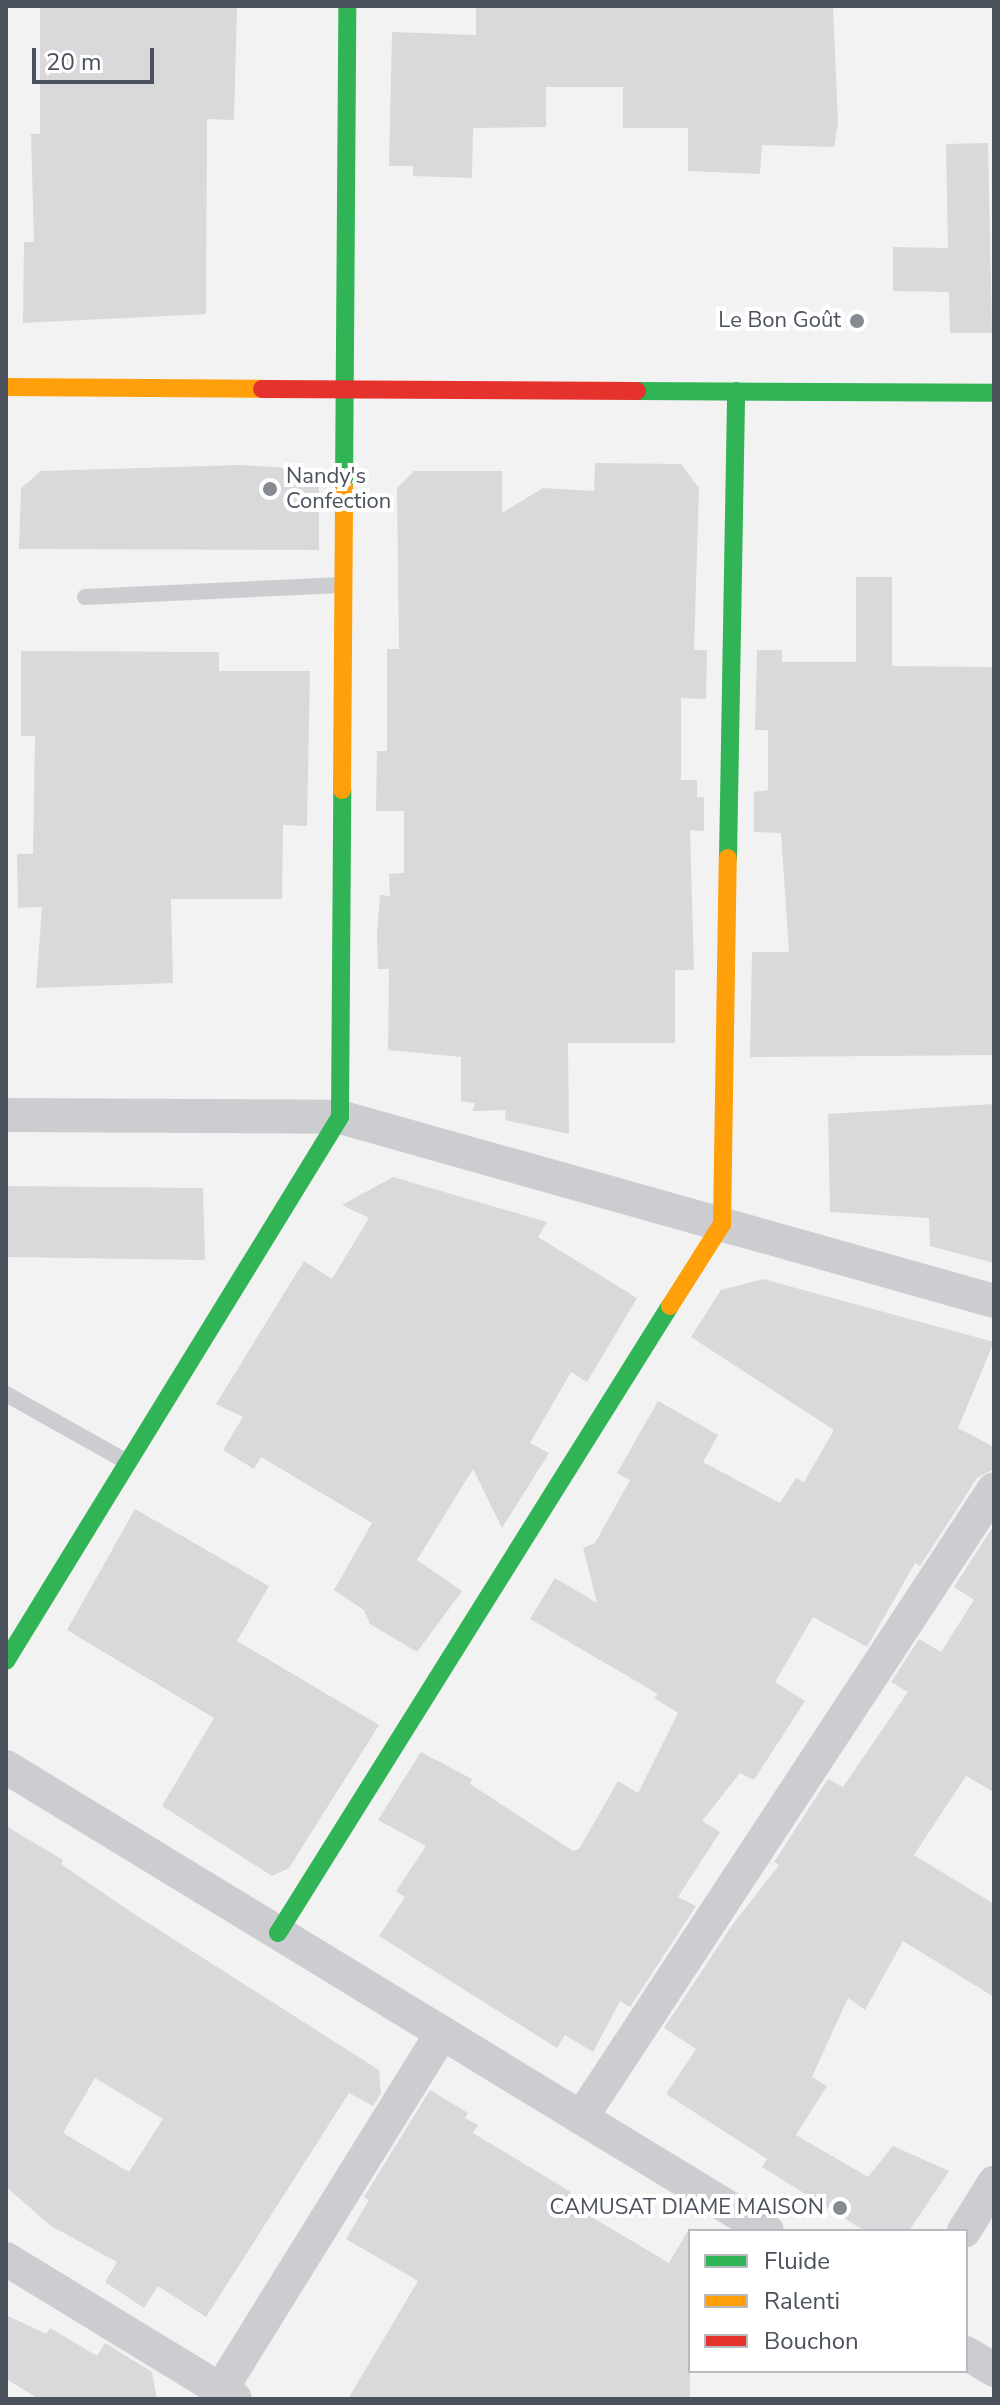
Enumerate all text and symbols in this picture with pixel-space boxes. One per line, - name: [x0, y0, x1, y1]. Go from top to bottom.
- scale bar: [36, 32, 158, 82]
- text: 20 m: [46, 46, 102, 78]
- place label: Le Bon Goût: [718, 308, 841, 334]
- marker: Le Bon Goût: [848, 312, 866, 330]
- place label: Nandy's Confection: [286, 463, 391, 514]
- marker: Nandy's Confection: [261, 480, 279, 498]
- place label: CAMUSAT DIAME MAISON: [550, 2195, 824, 2221]
- marker: CAMUSAT DIAME MAISON: [831, 2199, 849, 2217]
- legend: [688, 2229, 968, 2373]
- text: Fluide: [764, 2245, 830, 2277]
- text: Ralenti: [764, 2285, 840, 2317]
- text: Bouchon: [764, 2325, 859, 2357]

